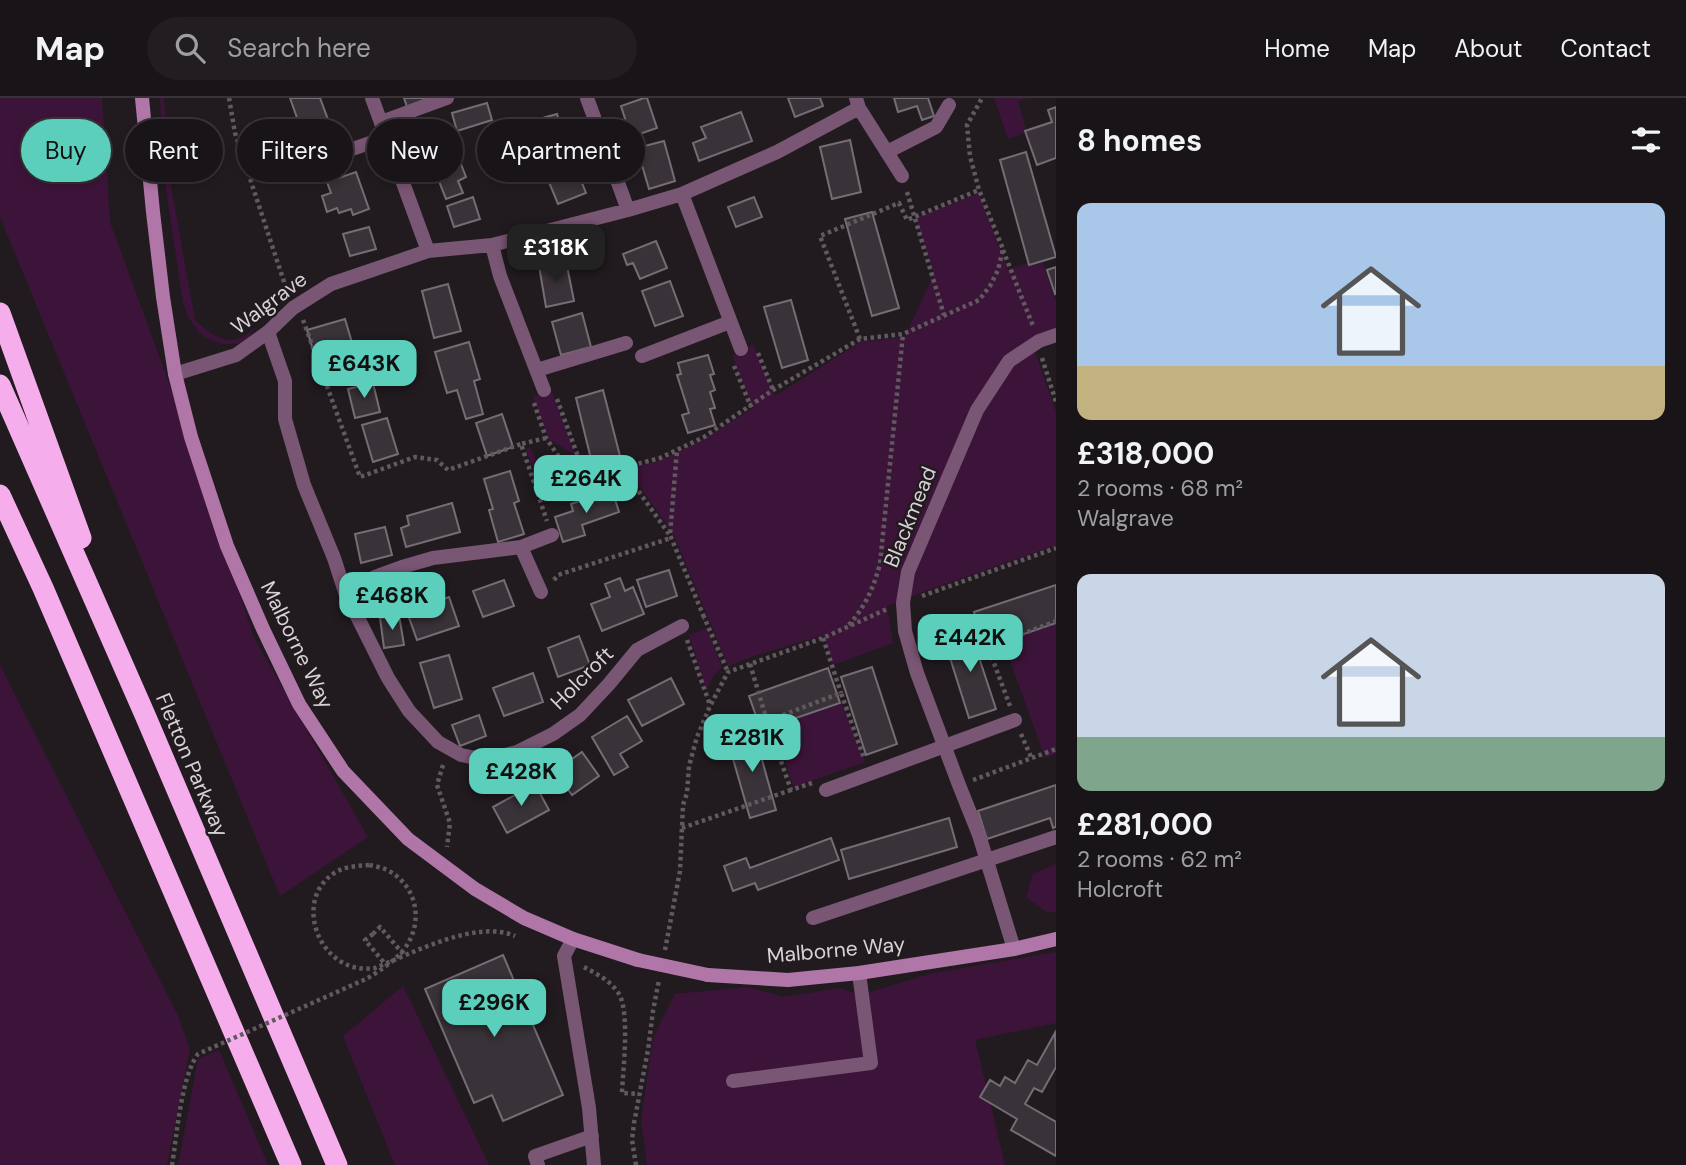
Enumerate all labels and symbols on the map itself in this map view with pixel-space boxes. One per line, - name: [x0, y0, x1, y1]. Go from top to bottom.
- pin: £318K: [507, 225, 605, 284]
- street label: Walgrave: [225, 265, 313, 341]
- pin: £643K: [315, 341, 413, 400]
- pin: £264K: [537, 456, 635, 515]
- street label: Blackmead: [877, 462, 943, 572]
- pin: £468K: [343, 573, 441, 632]
- street label: Malborne Way: [254, 576, 340, 714]
- pin: £442K: [921, 614, 1019, 674]
- street label: Holcroft: [544, 640, 620, 716]
- street label: Fletton Parkway: [149, 689, 235, 841]
- pin: £281K: [703, 714, 801, 774]
- pin: £428K: [472, 748, 570, 808]
- street label: Malborne Way: [766, 930, 907, 970]
- pin: £296K: [445, 979, 543, 1039]

